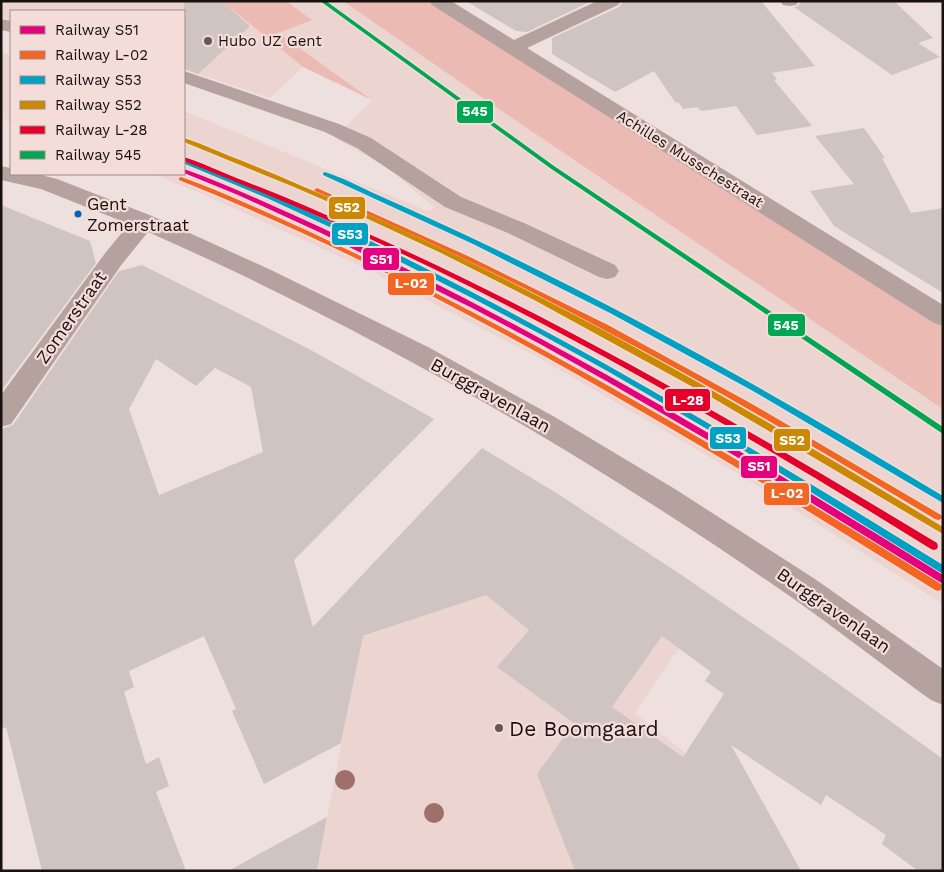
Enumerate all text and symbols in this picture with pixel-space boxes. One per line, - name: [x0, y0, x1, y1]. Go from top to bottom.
- legend: [10, 10, 185, 175]
- text: Railway S51: [55, 21, 139, 39]
- place label: Hubo UZ Gent: [218, 32, 323, 50]
- marker: Hubo UZ Gent: [202, 35, 214, 47]
- text: Railway L-02: [55, 46, 148, 64]
- text: Railway S53: [55, 71, 142, 89]
- text: Railway S52: [55, 96, 142, 114]
- line badge: 545: [456, 100, 494, 124]
- text: 545: [462, 103, 488, 119]
- street label: Achilles Musschestraat: [613, 106, 767, 212]
- text: Railway L-28: [55, 121, 147, 139]
- text: Railway 545: [55, 146, 141, 164]
- place label: Gent Zomerstraat: [87, 194, 189, 235]
- line badge: S52: [328, 196, 366, 220]
- text: S52: [334, 199, 360, 215]
- marker: Gent Zomerstraat: [73, 209, 83, 219]
- line badge: S53: [331, 222, 369, 246]
- text: S53: [337, 226, 363, 242]
- line badge: S51: [362, 247, 400, 271]
- text: S51: [369, 251, 393, 267]
- street label: Zomerstraat: [31, 266, 111, 367]
- line badge: L-02: [387, 272, 435, 296]
- text: L-02: [395, 275, 427, 291]
- line badge: 545: [767, 313, 806, 337]
- text: 545: [773, 317, 799, 333]
- street label: Burggravenlaan: [427, 353, 555, 437]
- line badge: L-28: [664, 388, 711, 412]
- text: L-28: [672, 392, 704, 408]
- line badge: S53: [709, 426, 747, 450]
- line badge: S52: [773, 428, 811, 452]
- text: S53: [715, 430, 741, 446]
- text: S52: [779, 432, 805, 448]
- line badge: S51: [740, 455, 778, 479]
- text: S51: [747, 458, 771, 474]
- line badge: L-02: [763, 482, 810, 506]
- text: L-02: [771, 485, 803, 501]
- street label: Burggravenlaan: [773, 563, 895, 657]
- place label: De Boomgaard: [509, 716, 659, 741]
- marker: De Boomgaard: [493, 722, 505, 734]

